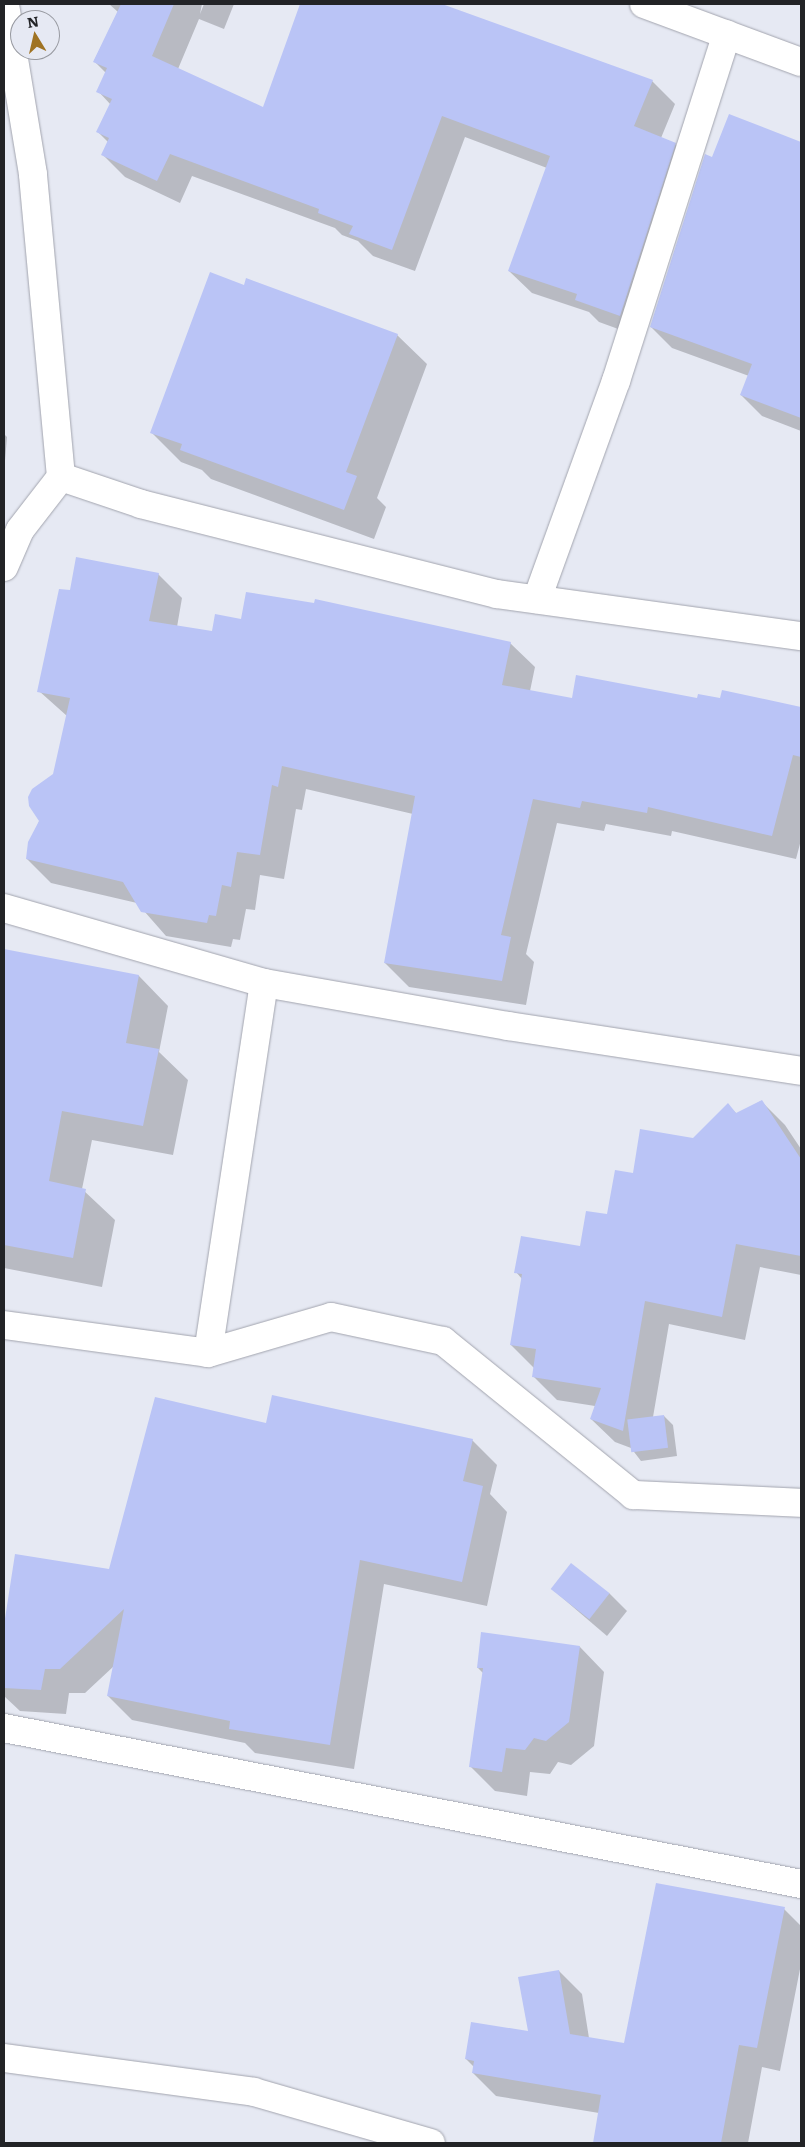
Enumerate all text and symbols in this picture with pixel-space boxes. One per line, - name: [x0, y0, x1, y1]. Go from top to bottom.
- north arrow: [10, 10, 60, 60]
- text: N: [25, 10, 40, 32]

